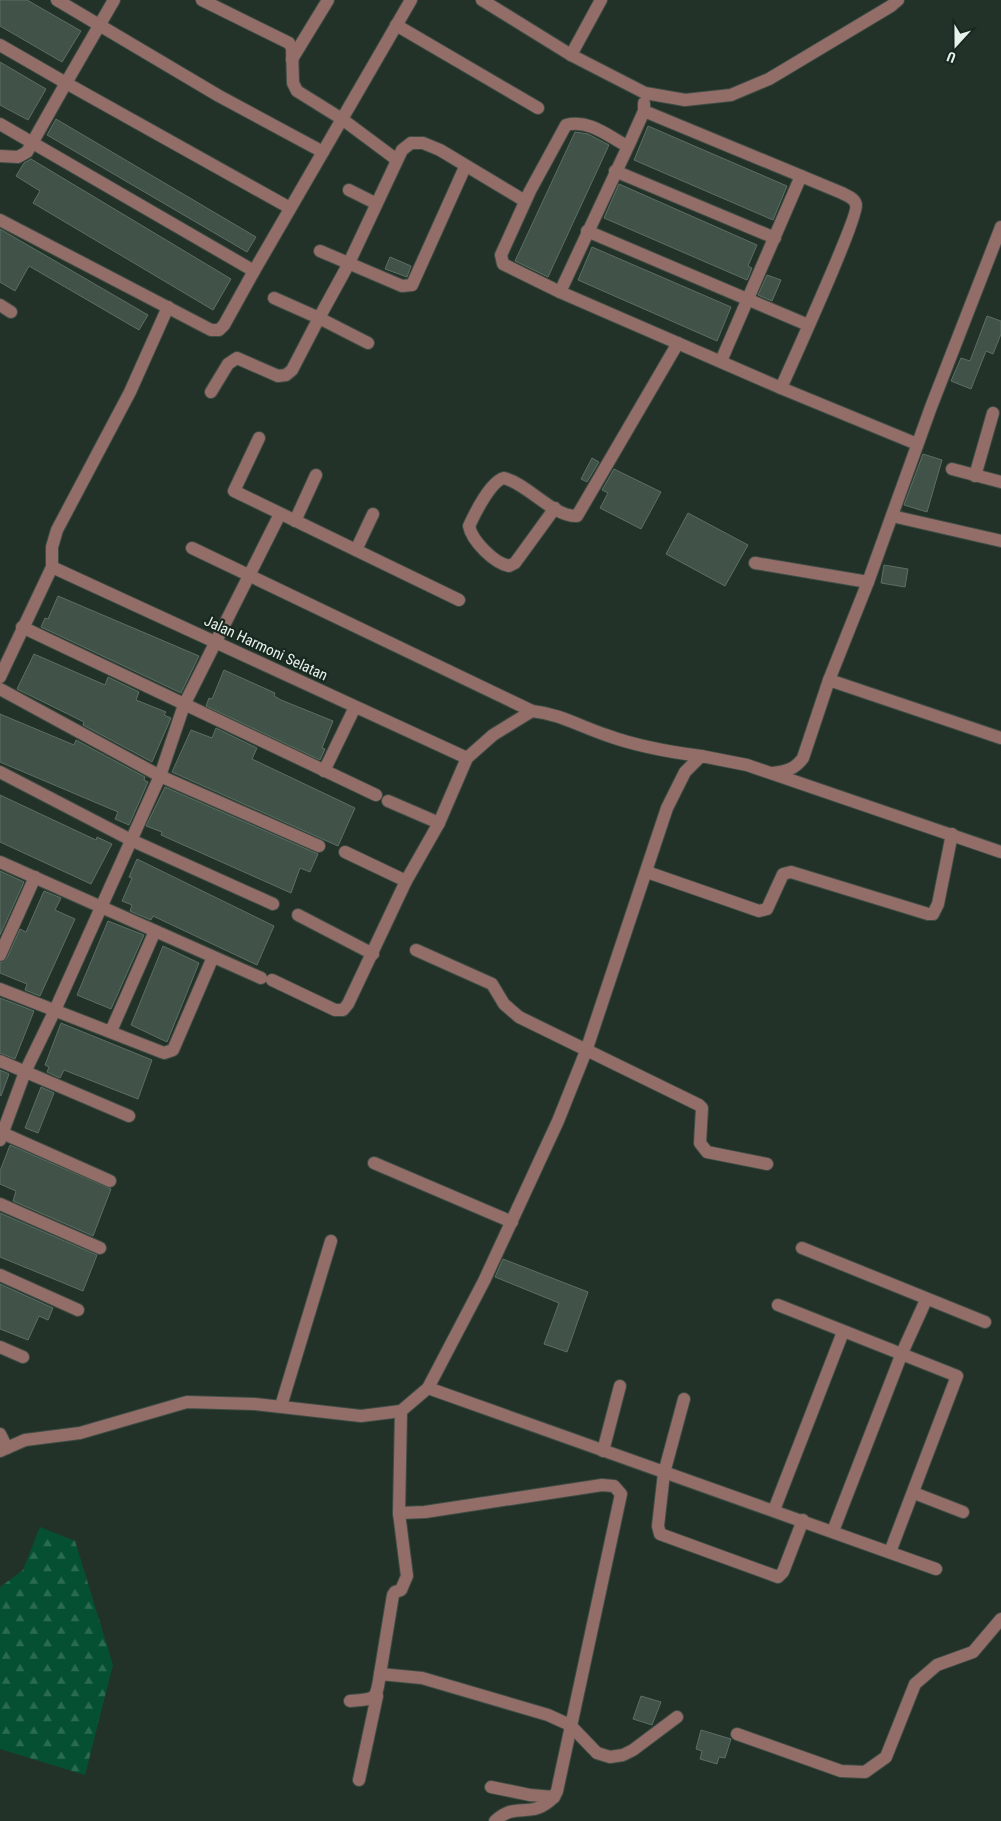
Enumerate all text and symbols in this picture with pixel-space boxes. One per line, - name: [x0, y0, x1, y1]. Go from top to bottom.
- north arrow: [931, 20, 981, 70]
- text: U: [945, 48, 958, 66]
- street label: Jalan Harmoni Selatan: [201, 611, 331, 685]

